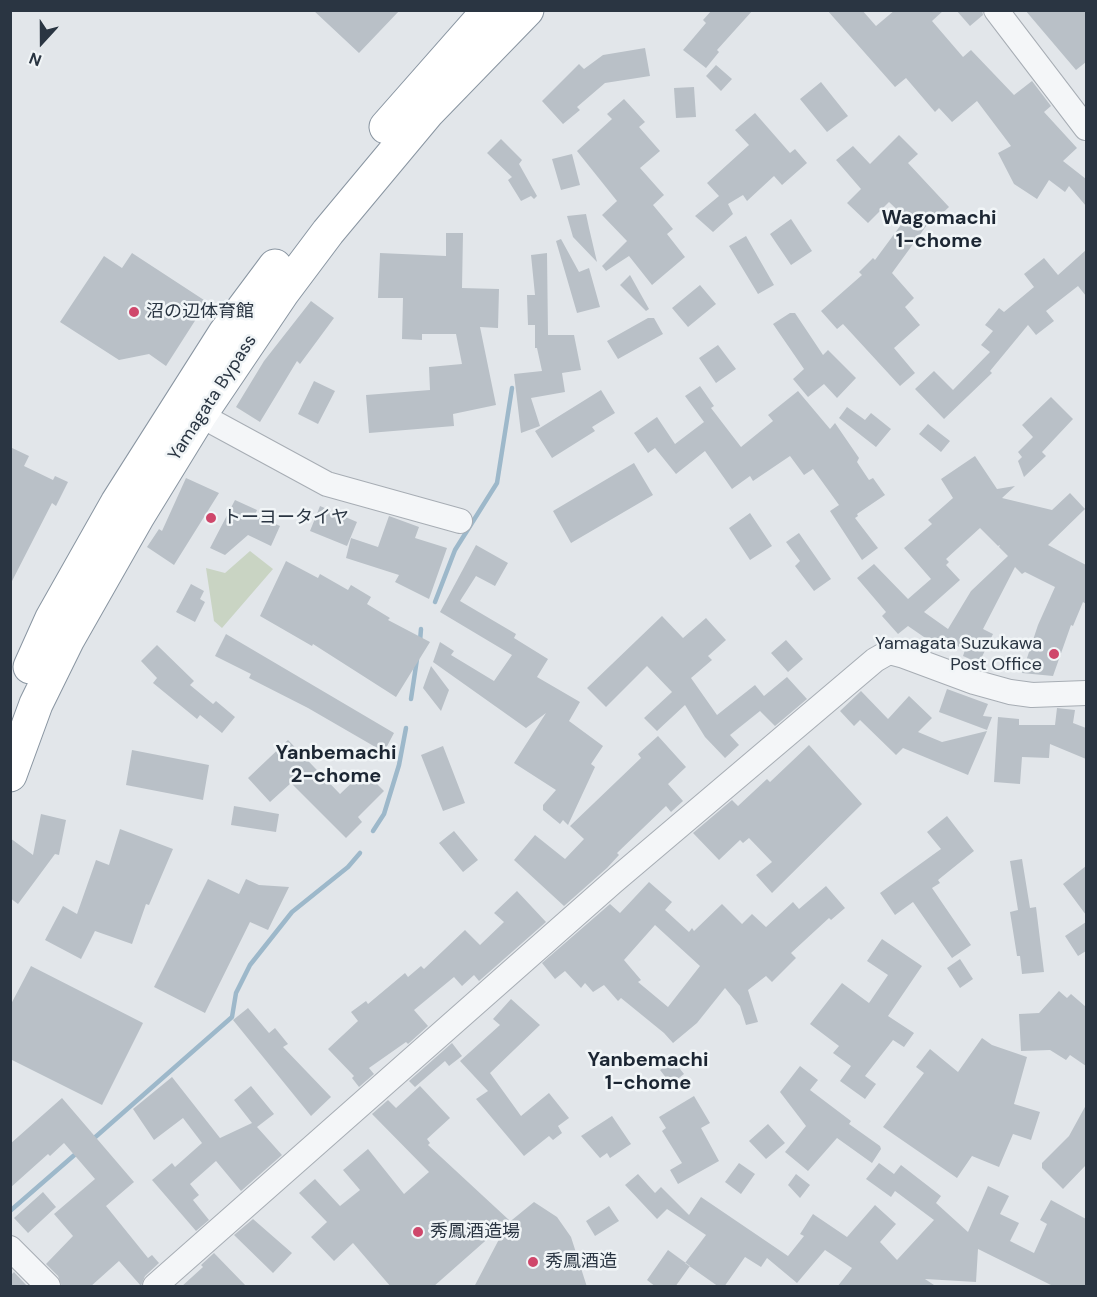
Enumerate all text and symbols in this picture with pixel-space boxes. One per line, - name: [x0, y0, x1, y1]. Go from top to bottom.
- north arrow: [12, 12, 72, 72]
- text: N: [26, 47, 45, 71]
- district label: Wagomachi 1-chome: [881, 207, 997, 254]
- place label: 沼の辺体育館: [146, 301, 254, 323]
- marker: 沼の辺体育館: [127, 305, 141, 319]
- street label: Yamagata Bypass: [164, 331, 262, 465]
- place label: トーヨータイヤ: [223, 507, 349, 529]
- marker: トーヨータイヤ: [204, 511, 218, 525]
- place label: Yamagata Suzukawa Post Office: [875, 633, 1042, 676]
- marker: Yamagata Suzukawa Post Office: [1047, 647, 1061, 661]
- district label: Yanbemachi 2-chome: [276, 742, 396, 789]
- district label: Yanbemachi 1-chome: [588, 1049, 708, 1096]
- place label: 秀鳳酒造場: [430, 1221, 520, 1243]
- marker: 秀鳳酒造場: [411, 1225, 425, 1239]
- place label: 秀鳳酒造: [545, 1251, 617, 1273]
- marker: 秀鳳酒造: [526, 1255, 540, 1269]

